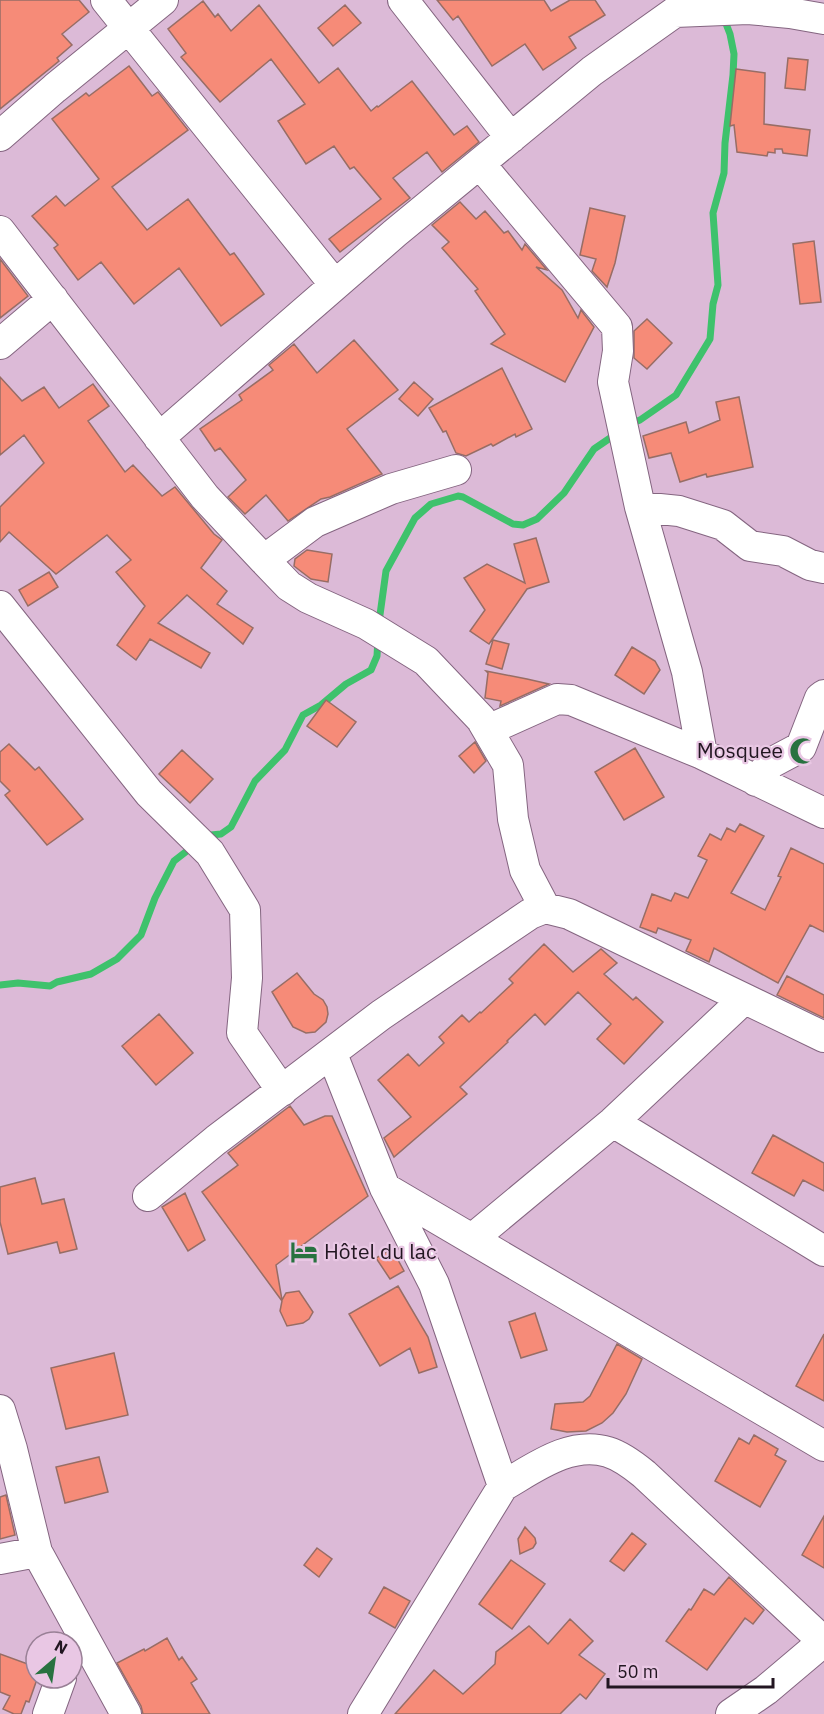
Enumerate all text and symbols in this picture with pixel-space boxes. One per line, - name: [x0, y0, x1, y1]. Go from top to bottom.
- place label: Mosquee: [697, 736, 783, 764]
- mosque icon: Mosquee: [788, 736, 818, 766]
- hotel icon: Hôtel du lac: [289, 1237, 319, 1267]
- place label: Hôtel du lac: [324, 1237, 437, 1265]
- north arrow: [24, 1630, 84, 1690]
- text: N: [51, 1635, 71, 1658]
- scale bar: [608, 1651, 773, 1689]
- text: 50 m: [617, 1660, 659, 1683]

